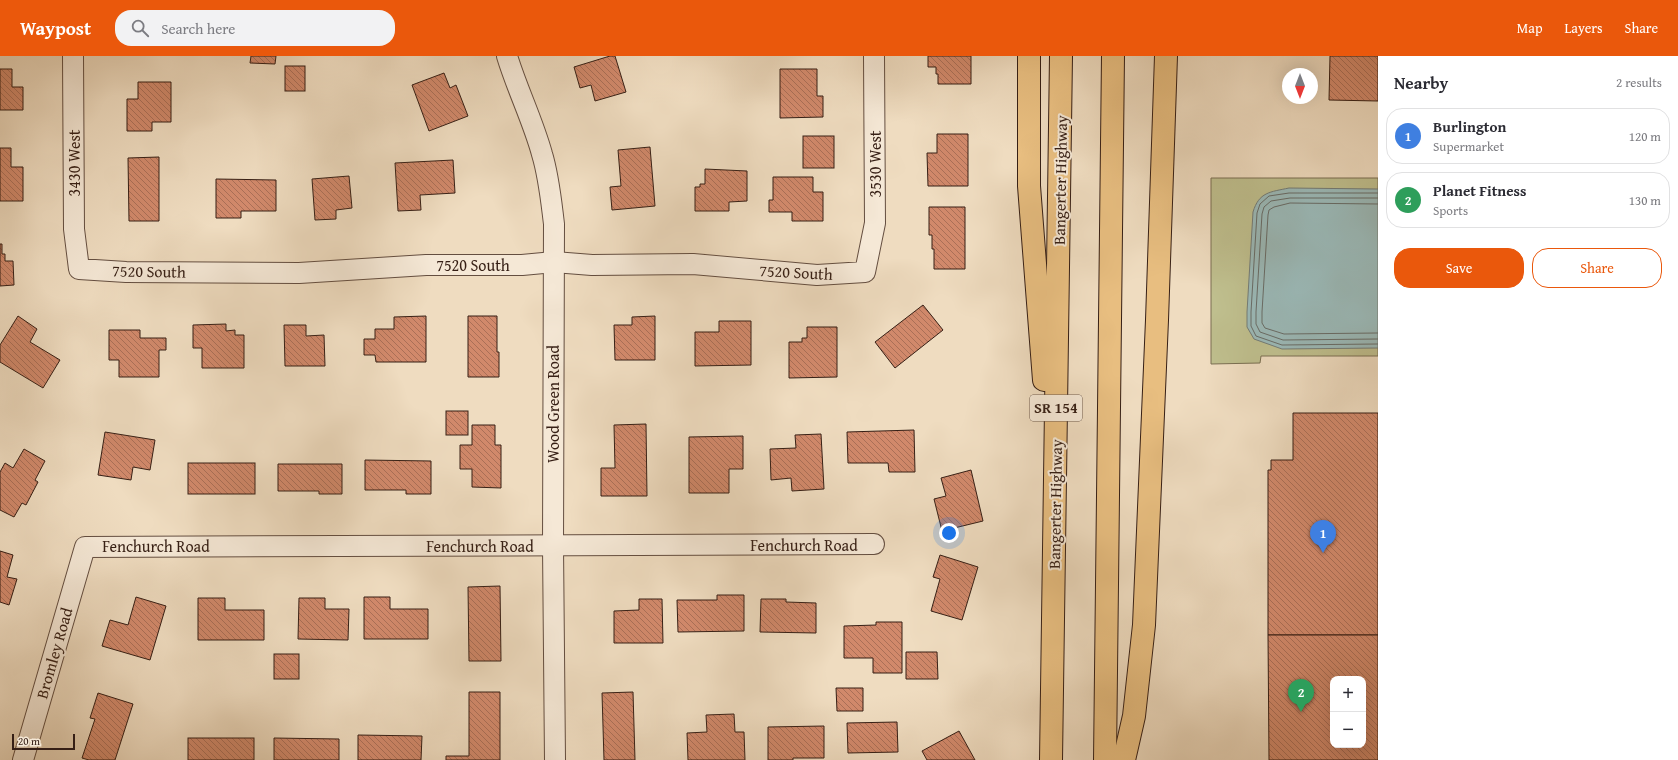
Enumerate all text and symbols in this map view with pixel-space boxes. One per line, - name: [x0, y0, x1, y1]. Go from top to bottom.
- search box: [115, 10, 395, 46]
- text: Waypost: [20, 14, 91, 42]
- icon: search: [129, 17, 151, 39]
- text: Search here: [161, 18, 235, 39]
- text: Map: [1517, 18, 1543, 38]
- text: Layers: [1565, 18, 1603, 38]
- text: Share: [1625, 18, 1658, 38]
- north arrow: [1282, 68, 1318, 104]
- text: Nearby: [1394, 70, 1448, 95]
- text: 2 results: [1616, 73, 1662, 92]
- street label: Bangerter Highway: [1047, 115, 1073, 245]
- text: Burlington: [1433, 116, 1506, 137]
- text: 1: [1405, 127, 1411, 146]
- text: 120 m: [1629, 127, 1661, 146]
- street label: 3430 West: [62, 129, 86, 196]
- street label: 3530 West: [863, 130, 887, 197]
- text: Supermarket: [1433, 137, 1504, 156]
- text: Planet Fitness: [1433, 180, 1526, 201]
- text: 2: [1405, 191, 1411, 210]
- text: 130 m: [1629, 191, 1661, 210]
- text: Sports: [1433, 201, 1468, 220]
- button: Save: [1394, 248, 1524, 288]
- button: Share: [1532, 248, 1662, 288]
- street label: 7520 South: [436, 253, 510, 277]
- street label: 7520 South: [112, 258, 186, 284]
- street label: 7520 South: [759, 258, 833, 286]
- street label: Wood Green Road: [541, 344, 565, 463]
- road number: SR 154: [1030, 395, 1082, 421]
- street label: Bangerter Highway: [1042, 439, 1068, 569]
- pin: 1: [1310, 520, 1336, 553]
- your location: [939, 523, 959, 543]
- street label: Fenchurch Road: [750, 533, 858, 557]
- street label: Fenchurch Road: [102, 534, 210, 558]
- street label: Fenchurch Road: [426, 534, 534, 558]
- street label: Bromley Road: [30, 604, 79, 701]
- map controls: [1330, 676, 1366, 748]
- button: +: [1330, 676, 1366, 712]
- pin: 2: [1288, 679, 1314, 712]
- button: −: [1330, 712, 1366, 748]
- scale bar: [12, 732, 75, 751]
- text: 20 m: [18, 733, 40, 749]

